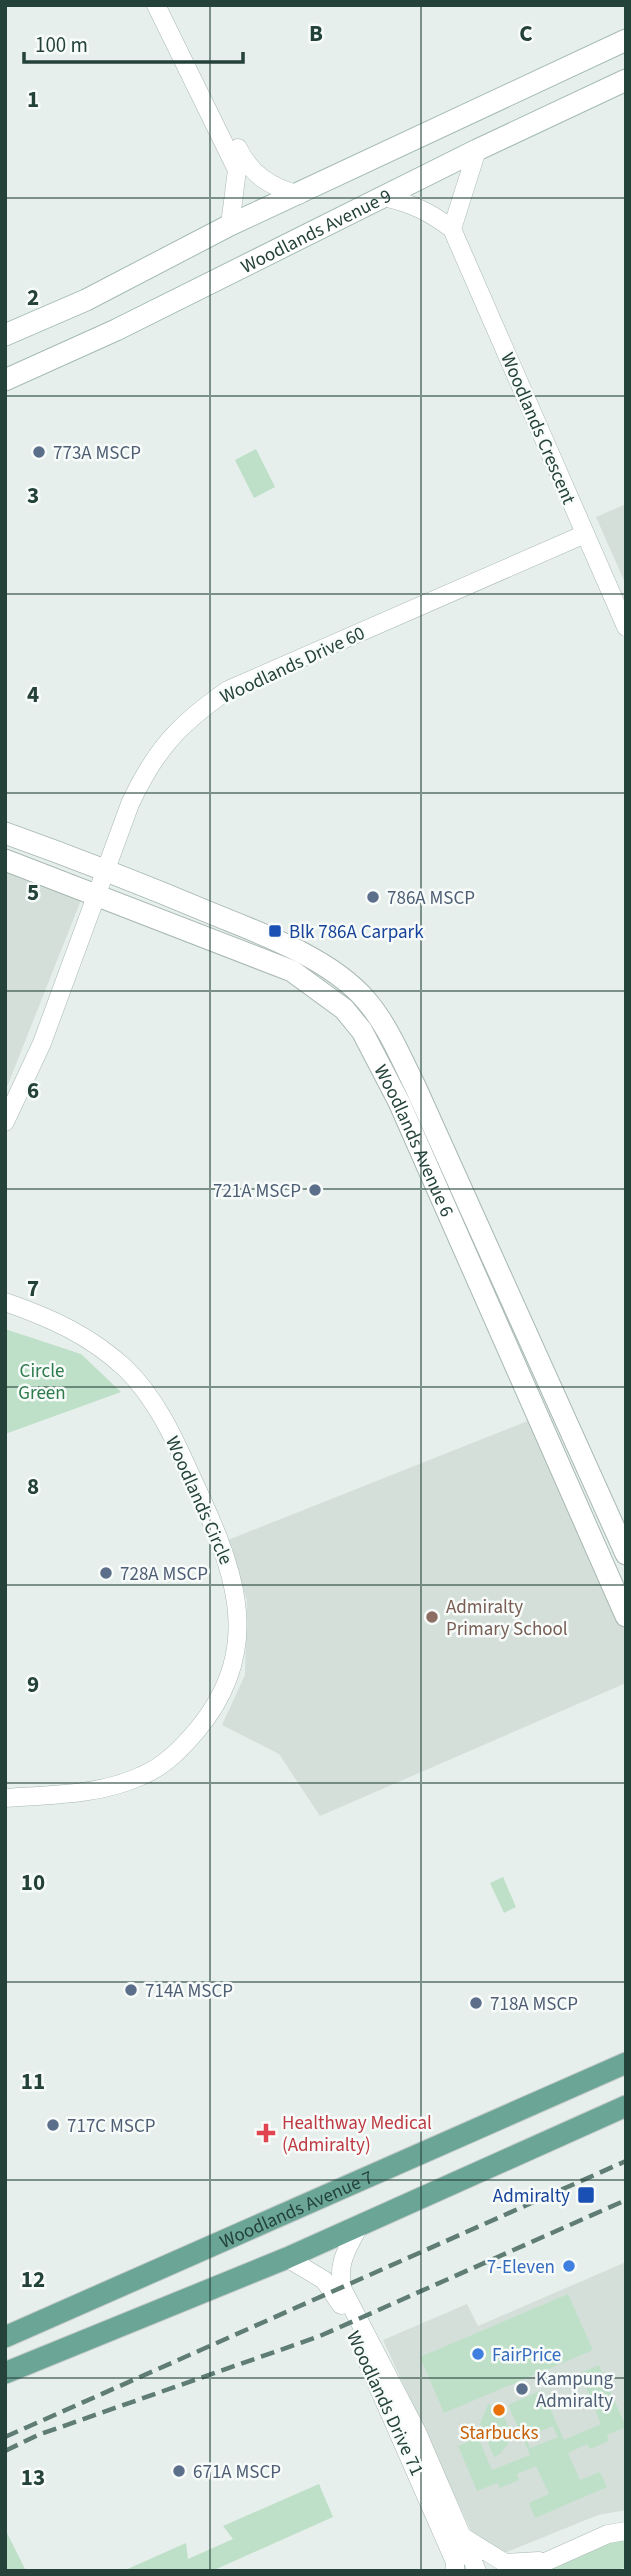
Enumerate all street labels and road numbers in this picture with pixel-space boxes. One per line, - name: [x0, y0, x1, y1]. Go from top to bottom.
- street label: Woodlands Avenue 9: [237, 183, 396, 281]
- street label: Woodlands Crescent: [493, 349, 582, 509]
- street label: Woodlands Drive 60: [216, 620, 370, 711]
- street label: Woodlands Avenue 6: [367, 1060, 460, 1221]
- street label: Woodlands Circle: [158, 1432, 239, 1569]
- street label: Woodlands Avenue 7: [216, 2164, 378, 2256]
- street label: Woodlands Drive 71: [339, 2327, 430, 2481]

